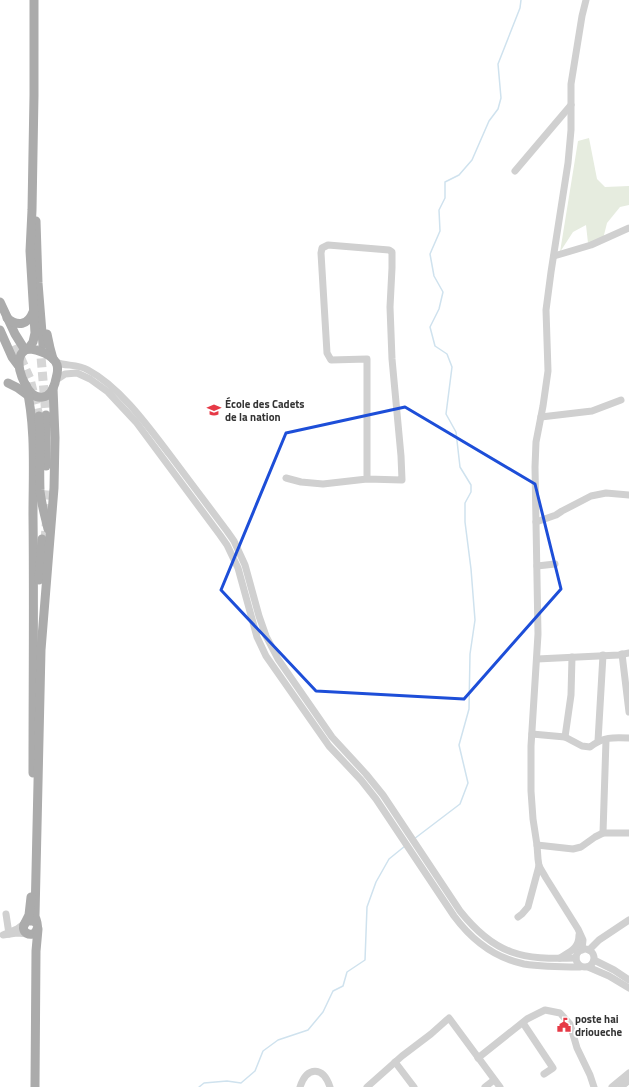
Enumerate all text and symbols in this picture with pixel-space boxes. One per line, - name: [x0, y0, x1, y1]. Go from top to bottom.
- place label: École des Cadets de la nation: [225, 396, 304, 425]
- school or university icon: École des Cadets de la nation: [206, 402, 222, 418]
- place label: poste hai drioueche: [575, 1011, 623, 1040]
- public building icon: poste hai drioueche: [556, 1017, 572, 1033]

